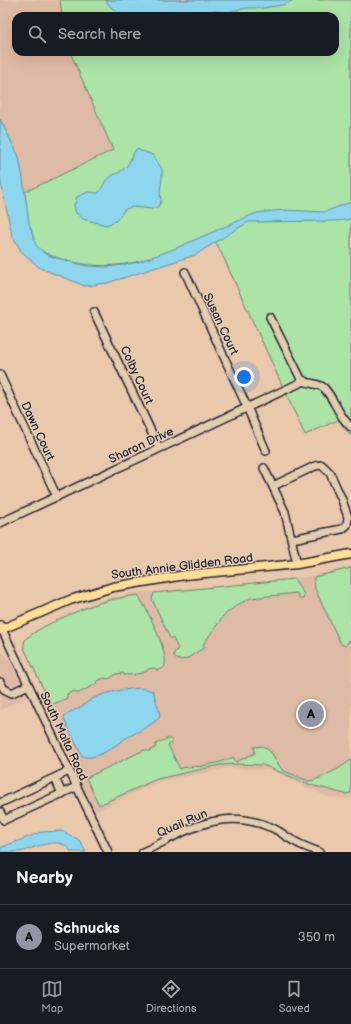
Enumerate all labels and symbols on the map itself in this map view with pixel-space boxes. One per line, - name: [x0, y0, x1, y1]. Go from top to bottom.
- street label: Susan Court: [200, 291, 242, 358]
- street label: Colby Court: [117, 344, 157, 407]
- your location: [234, 367, 254, 387]
- street label: Dawn Court: [17, 399, 58, 463]
- street label: Sharon Drive: [106, 424, 176, 467]
- street label: South Annie Glidden Road: [110, 550, 254, 583]
- street label: South Malta Road: [36, 689, 91, 783]
- pin: A: [298, 699, 324, 729]
- street label: Quail Run: [155, 806, 210, 841]

